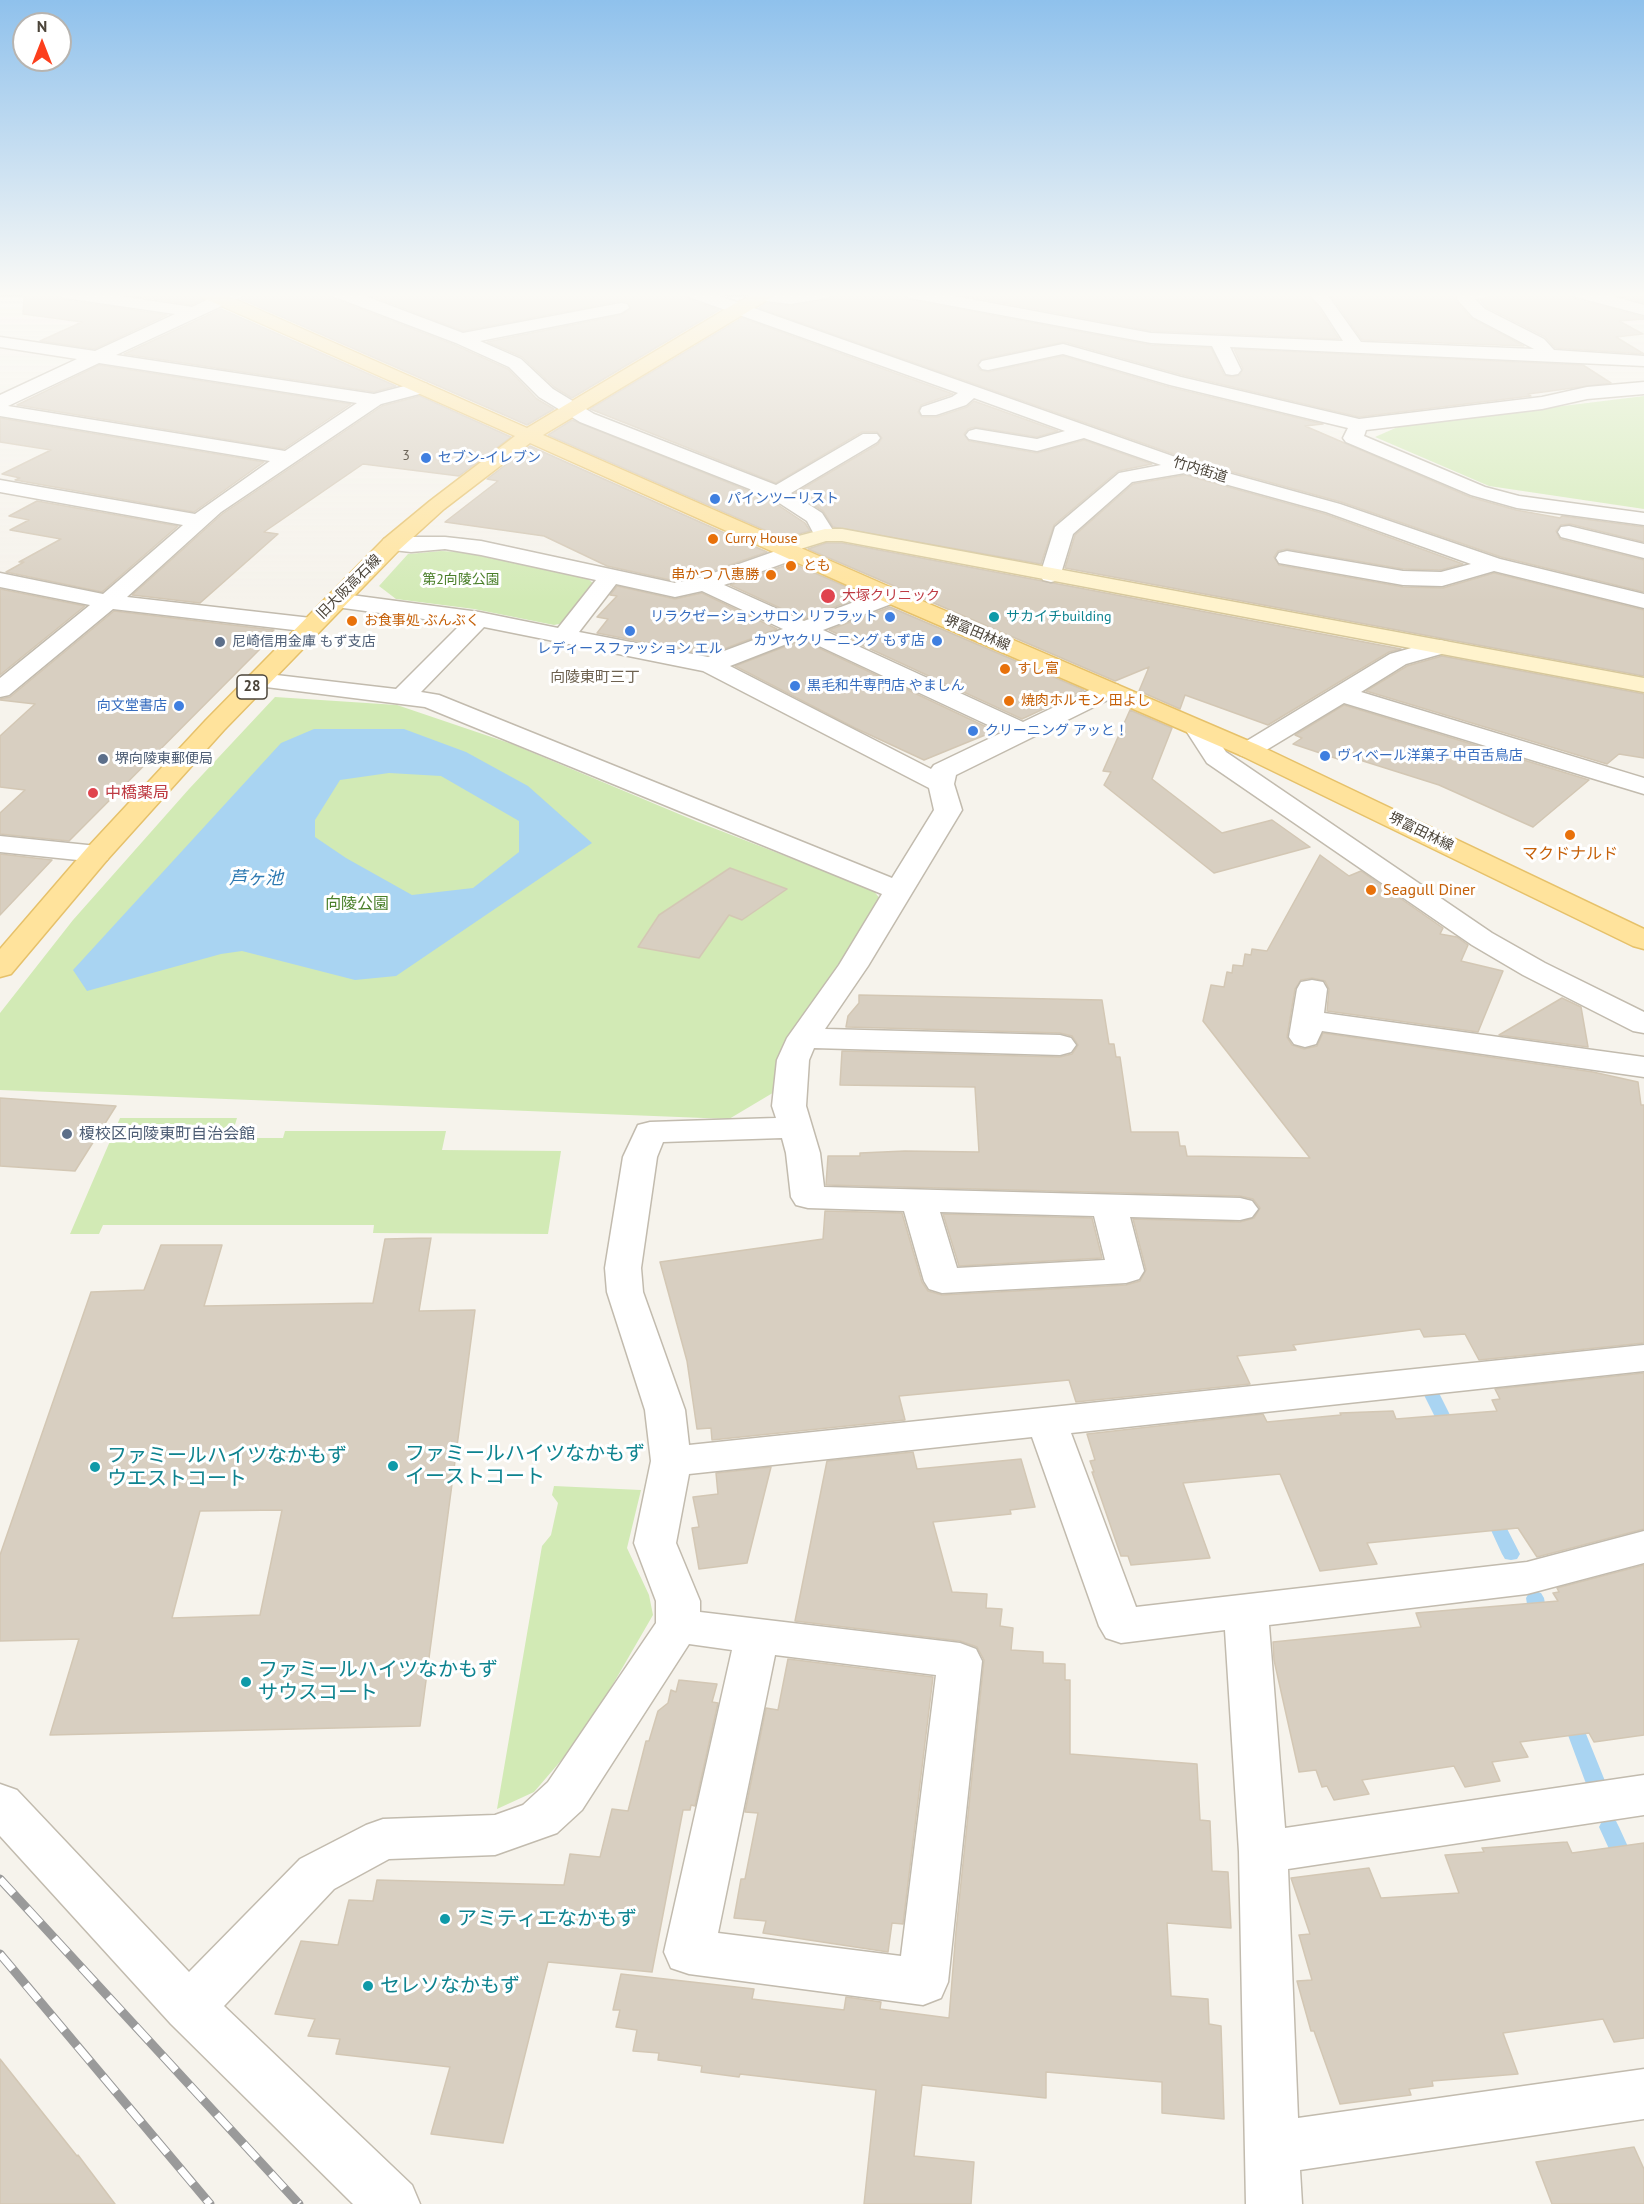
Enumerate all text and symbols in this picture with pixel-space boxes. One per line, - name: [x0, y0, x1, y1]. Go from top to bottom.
- north arrow: [12, 12, 72, 72]
- text: N: [37, 16, 47, 36]
- house number: 3: [402, 448, 410, 464]
- place label: セブン-イレブン: [438, 450, 541, 466]
- marker: セブン-イレブン: [419, 451, 433, 465]
- street label: 竹内街道: [1171, 454, 1229, 486]
- place label: パインツーリスト: [727, 491, 839, 507]
- marker: パインツーリスト: [708, 492, 722, 506]
- place label: Curry House: [725, 531, 798, 547]
- marker: Curry House: [706, 532, 720, 546]
- street label: 旧大阪高石線: [313, 551, 385, 623]
- place label: とも: [803, 558, 831, 574]
- marker: とも: [784, 559, 798, 573]
- place label: 串かつ 八惠勝: [671, 567, 759, 583]
- marker: 串かつ 八惠勝: [764, 568, 778, 582]
- park label: 第2向陵公園: [422, 572, 500, 588]
- marker: 大塚クリニック: [819, 587, 837, 605]
- place label: 大塚クリニック: [842, 588, 940, 604]
- place label: リラクゼーションサロン リフラット: [650, 609, 878, 625]
- place label: サカイチbuilding: [1006, 609, 1111, 625]
- marker: リラクゼーションサロン リフラット: [883, 610, 897, 624]
- marker: サカイチbuilding: [987, 610, 1001, 624]
- street label: 堺富田林線: [942, 612, 1012, 654]
- place label: お食事処 ぶんぶく: [364, 613, 480, 629]
- marker: お食事処 ぶんぶく: [345, 614, 359, 628]
- marker: レディースファッション エル: [623, 624, 637, 638]
- place label: カツヤクリーニング もず店: [753, 633, 925, 649]
- place label: 尼崎信用金庫 もず支店: [232, 634, 376, 650]
- marker: カツヤクリーニング もず店: [930, 634, 944, 648]
- marker: 尼崎信用金庫 もず支店: [213, 635, 227, 649]
- place label: レディースファッション エル: [537, 641, 723, 657]
- place label: すし富: [1017, 661, 1059, 677]
- marker: すし富: [998, 662, 1012, 676]
- district label: 向陵東町三丁: [550, 669, 640, 687]
- road number: 28: [237, 675, 267, 699]
- place label: 黒毛和牛専門店 やましん: [807, 678, 965, 694]
- marker: 黒毛和牛専門店 やましん: [788, 679, 802, 693]
- place label: 焼肉ホルモン 田よし: [1021, 693, 1151, 709]
- marker: 焼肉ホルモン 田よし: [1002, 694, 1016, 708]
- place label: 向文堂書店: [97, 698, 167, 714]
- marker: 向文堂書店: [172, 699, 186, 713]
- place label: クリーニング アッと！: [985, 723, 1129, 739]
- marker: クリーニング アッと！: [966, 724, 980, 738]
- place label: ヴィベール洋菓子 中百舌鳥店: [1337, 748, 1523, 764]
- marker: ヴィベール洋菓子 中百舌鳥店: [1318, 749, 1332, 763]
- place label: 堺向陵東郵便局: [115, 751, 213, 767]
- marker: 堺向陵東郵便局: [96, 752, 110, 766]
- place label: 中橋薬局: [105, 783, 169, 803]
- marker: 中橋薬局: [86, 786, 100, 800]
- street label: 堺富田林線: [1386, 809, 1456, 855]
- marker: マクドナルド: [1563, 828, 1577, 842]
- place label: マクドナルド: [1522, 844, 1618, 864]
- water label: 芦ヶ池: [229, 868, 283, 890]
- place label: Seagull Diner: [1383, 880, 1475, 900]
- marker: Seagull Diner: [1364, 883, 1378, 897]
- park label: 向陵公園: [325, 894, 389, 914]
- place label: 榎校区向陵東町自治会館: [79, 1124, 255, 1144]
- marker: 榎校区向陵東町自治会館: [60, 1127, 74, 1141]
- place label: ファミールハイツなかもず イーストコート: [405, 1442, 645, 1489]
- place label: ファミールハイツなかもず ウエストコート: [107, 1444, 347, 1491]
- marker: ファミールハイツなかもず イーストコート: [386, 1459, 400, 1473]
- marker: ファミールハイツなかもず ウエストコート: [88, 1460, 102, 1474]
- place label: ファミールハイツなかもず サウスコート: [258, 1658, 498, 1705]
- marker: ファミールハイツなかもず サウスコート: [239, 1675, 253, 1689]
- place label: アミティエなかもず: [457, 1907, 637, 1931]
- marker: アミティエなかもず: [438, 1912, 452, 1926]
- place label: セレソなかもず: [380, 1974, 520, 1998]
- marker: セレソなかもず: [361, 1979, 375, 1993]

